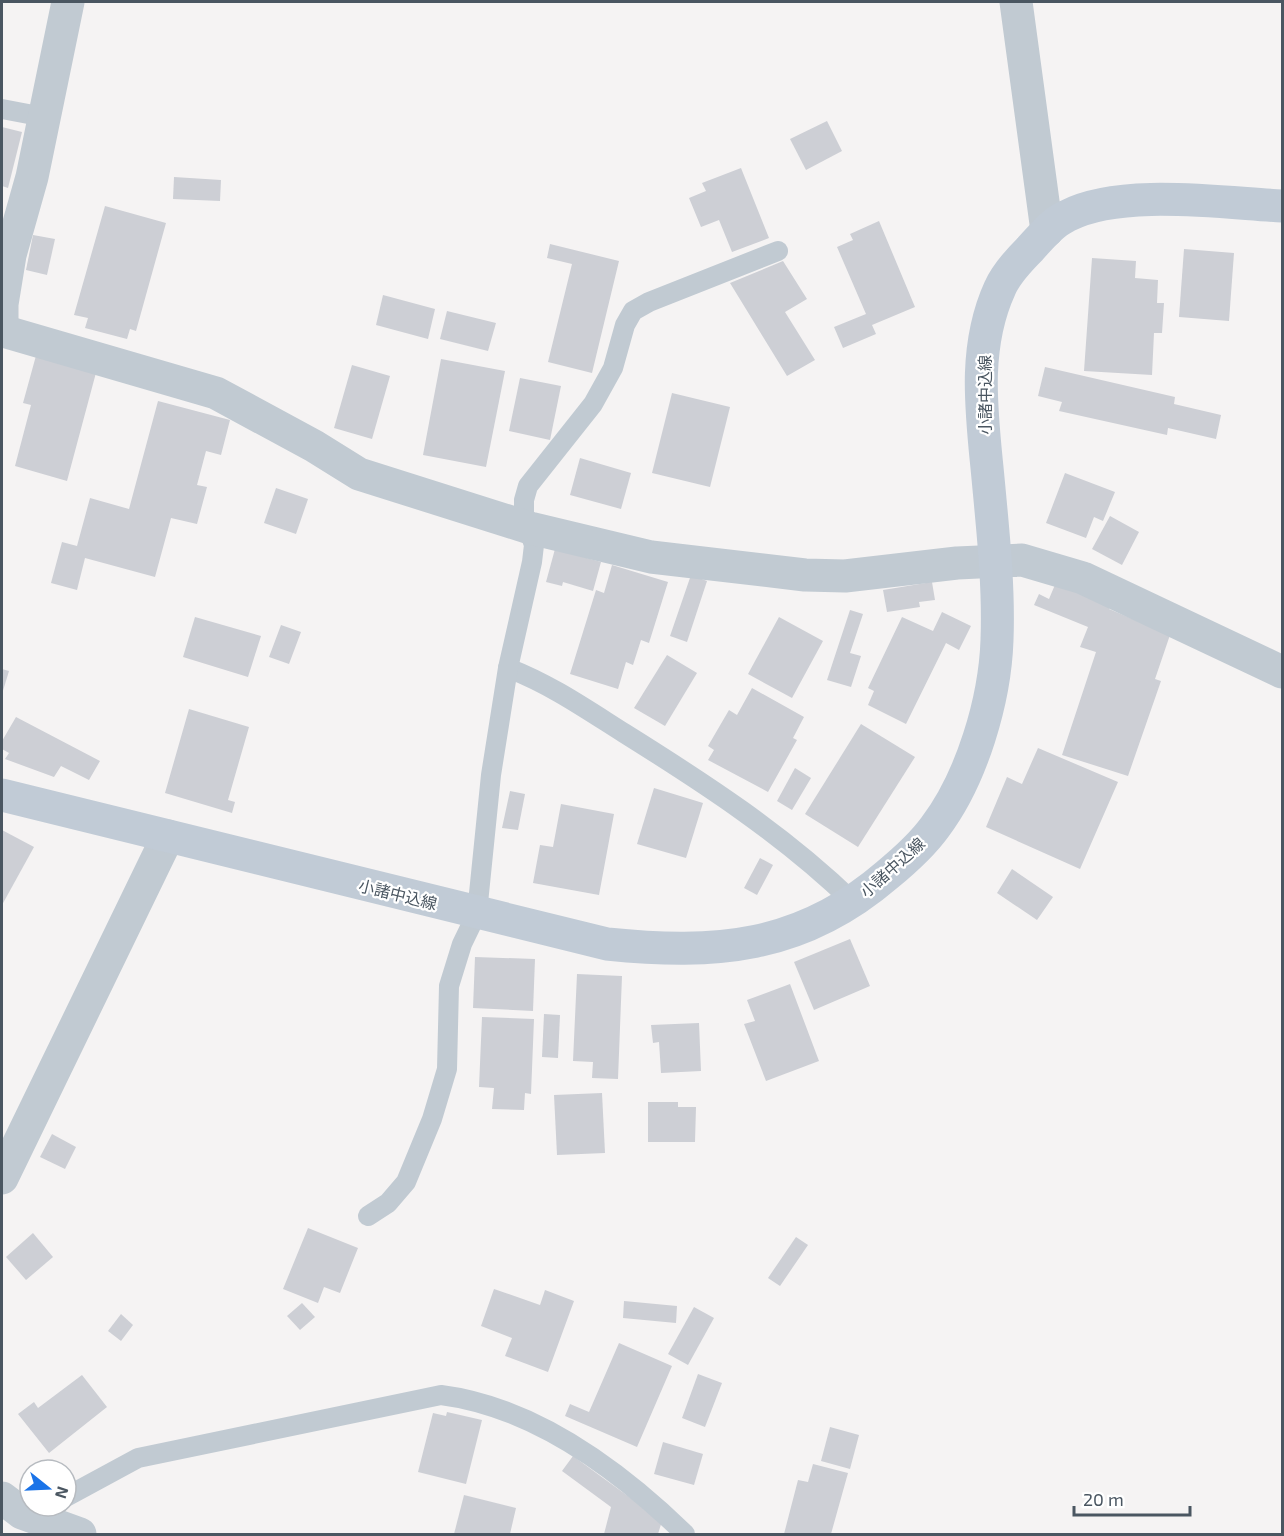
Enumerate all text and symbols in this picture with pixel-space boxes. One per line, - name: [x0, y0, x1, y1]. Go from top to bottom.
- street label: 小諸中込線: [975, 355, 994, 435]
- street label: 小諸中込線: [856, 833, 928, 901]
- street label: 小諸中込線: [357, 875, 439, 913]
- north arrow: [18, 1458, 78, 1518]
- scale bar: [1074, 1479, 1190, 1517]
- text: N: [52, 1484, 74, 1501]
- text: 20 m: [1083, 1488, 1124, 1510]

